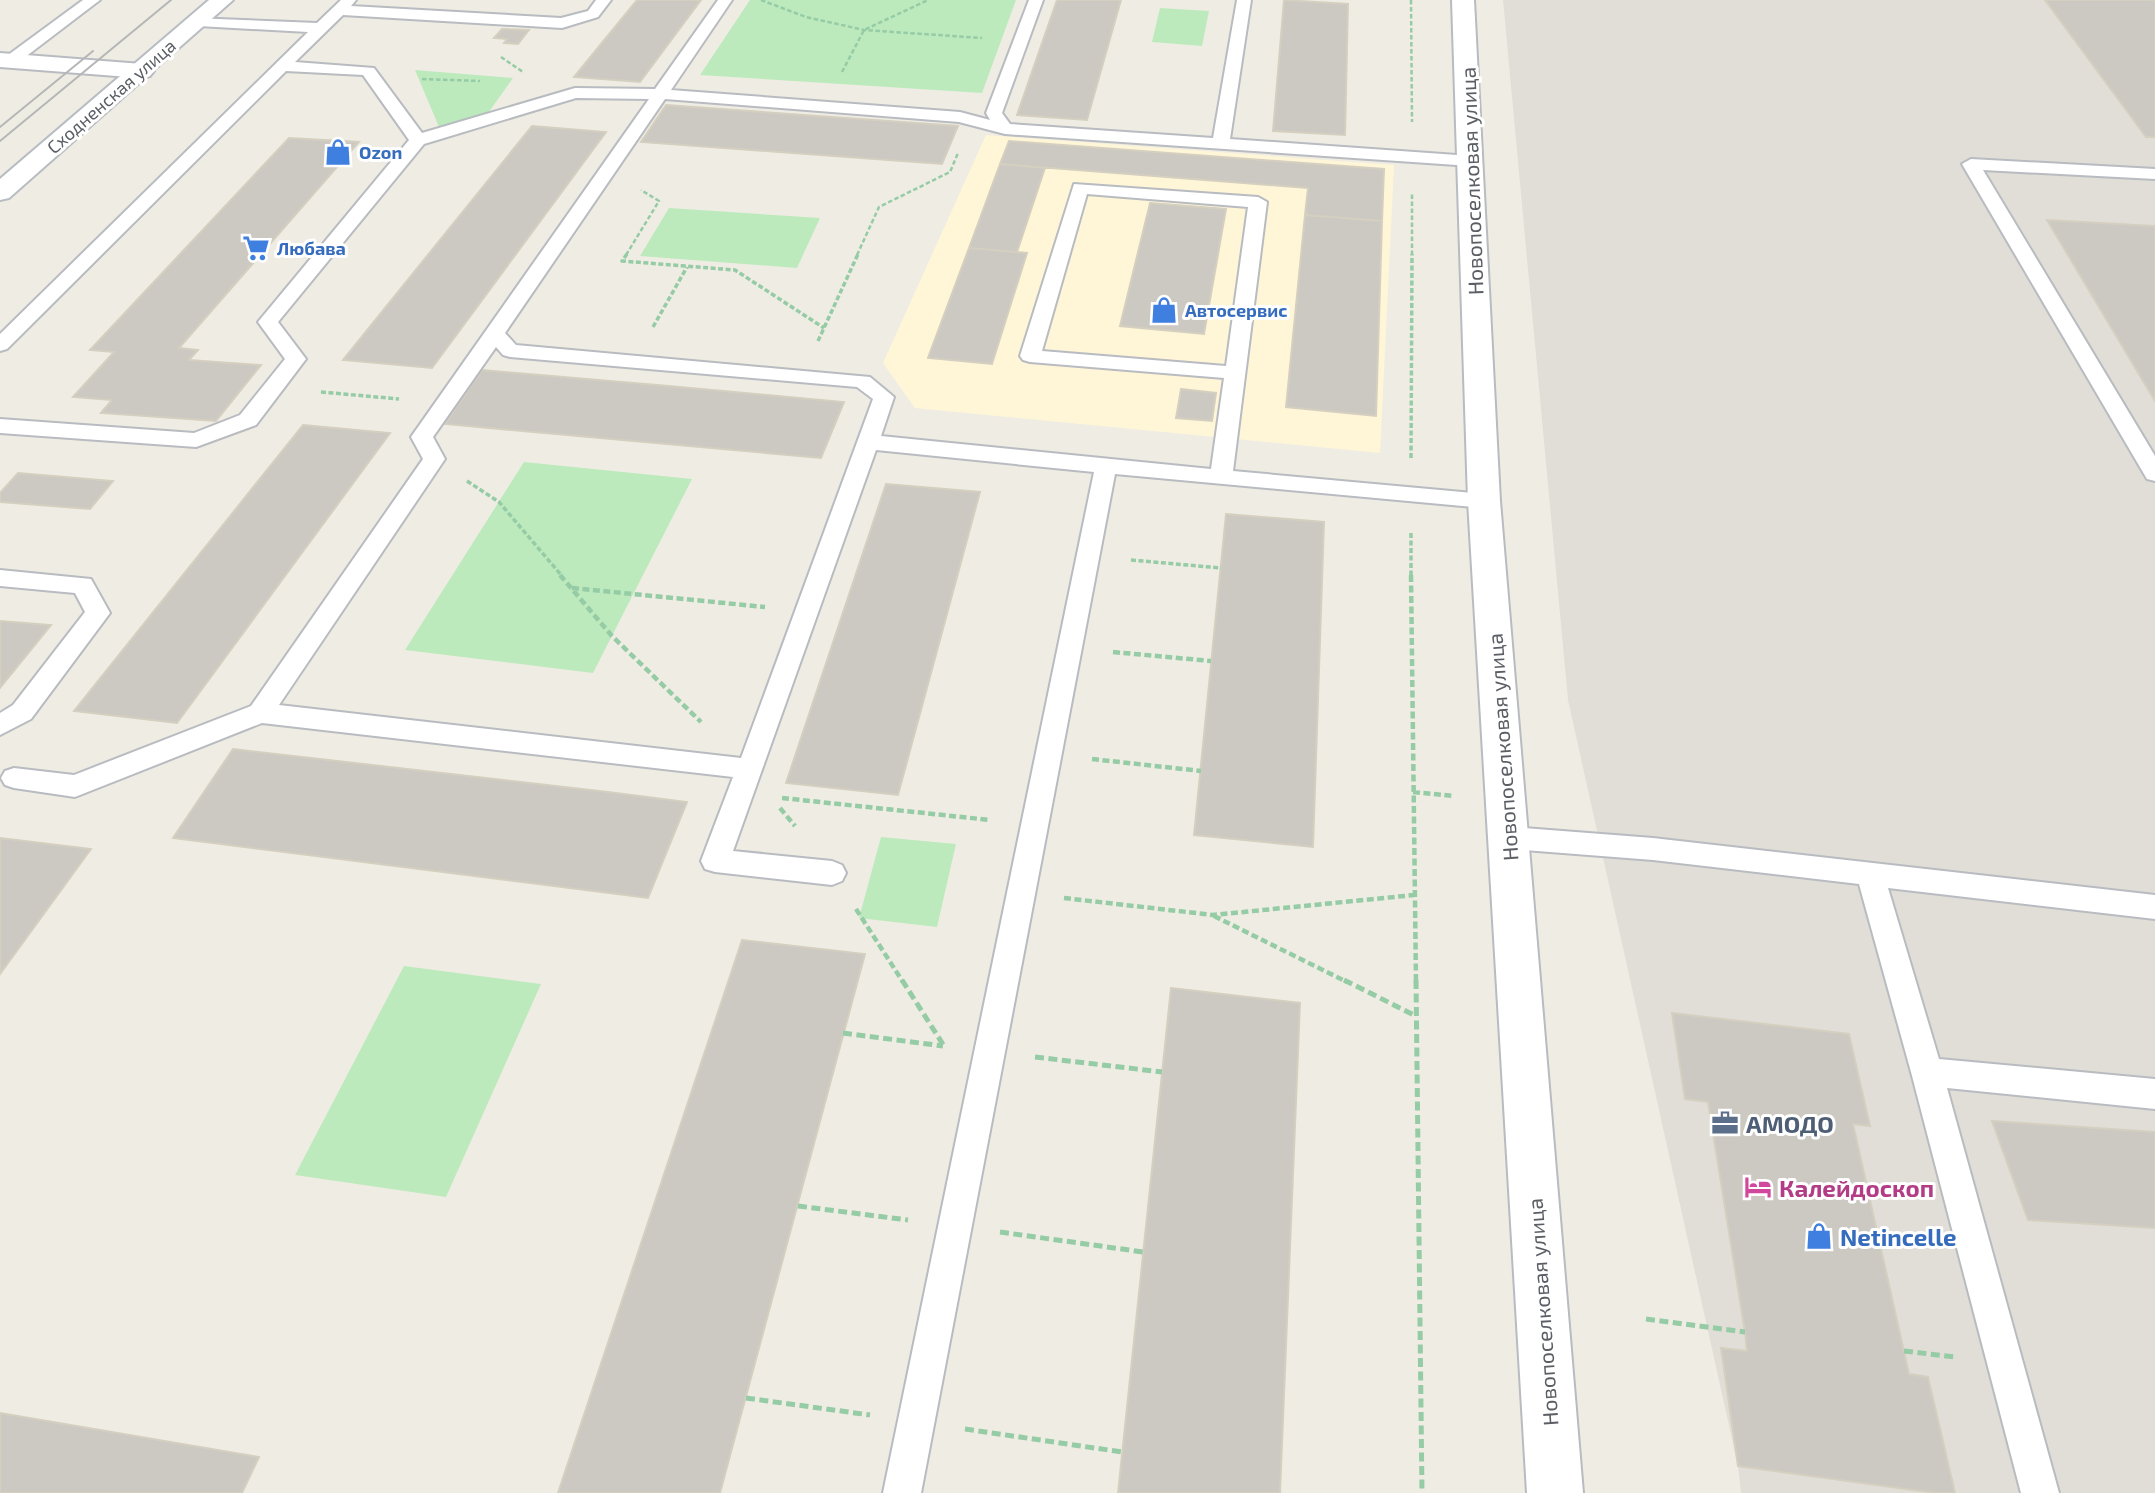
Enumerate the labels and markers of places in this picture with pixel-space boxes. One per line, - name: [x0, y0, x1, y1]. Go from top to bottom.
- shop icon: Ozon: [323, 137, 353, 167]
- place label: Ozon: [359, 141, 402, 163]
- supermarket icon: Любава: [241, 233, 271, 263]
- place label: Любава: [277, 237, 346, 259]
- shop icon: Автосервис: [1149, 295, 1179, 325]
- place label: Автосервис: [1185, 299, 1287, 321]
- office icon: АМОДО: [1710, 1108, 1740, 1138]
- place label: АМОДО: [1746, 1109, 1834, 1138]
- hotel icon: Калейдоскоп: [1743, 1172, 1773, 1202]
- place label: Калейдоскоп: [1779, 1173, 1934, 1202]
- shop icon: Netincelle: [1804, 1221, 1834, 1251]
- place label: Netincelle: [1840, 1222, 1957, 1251]

